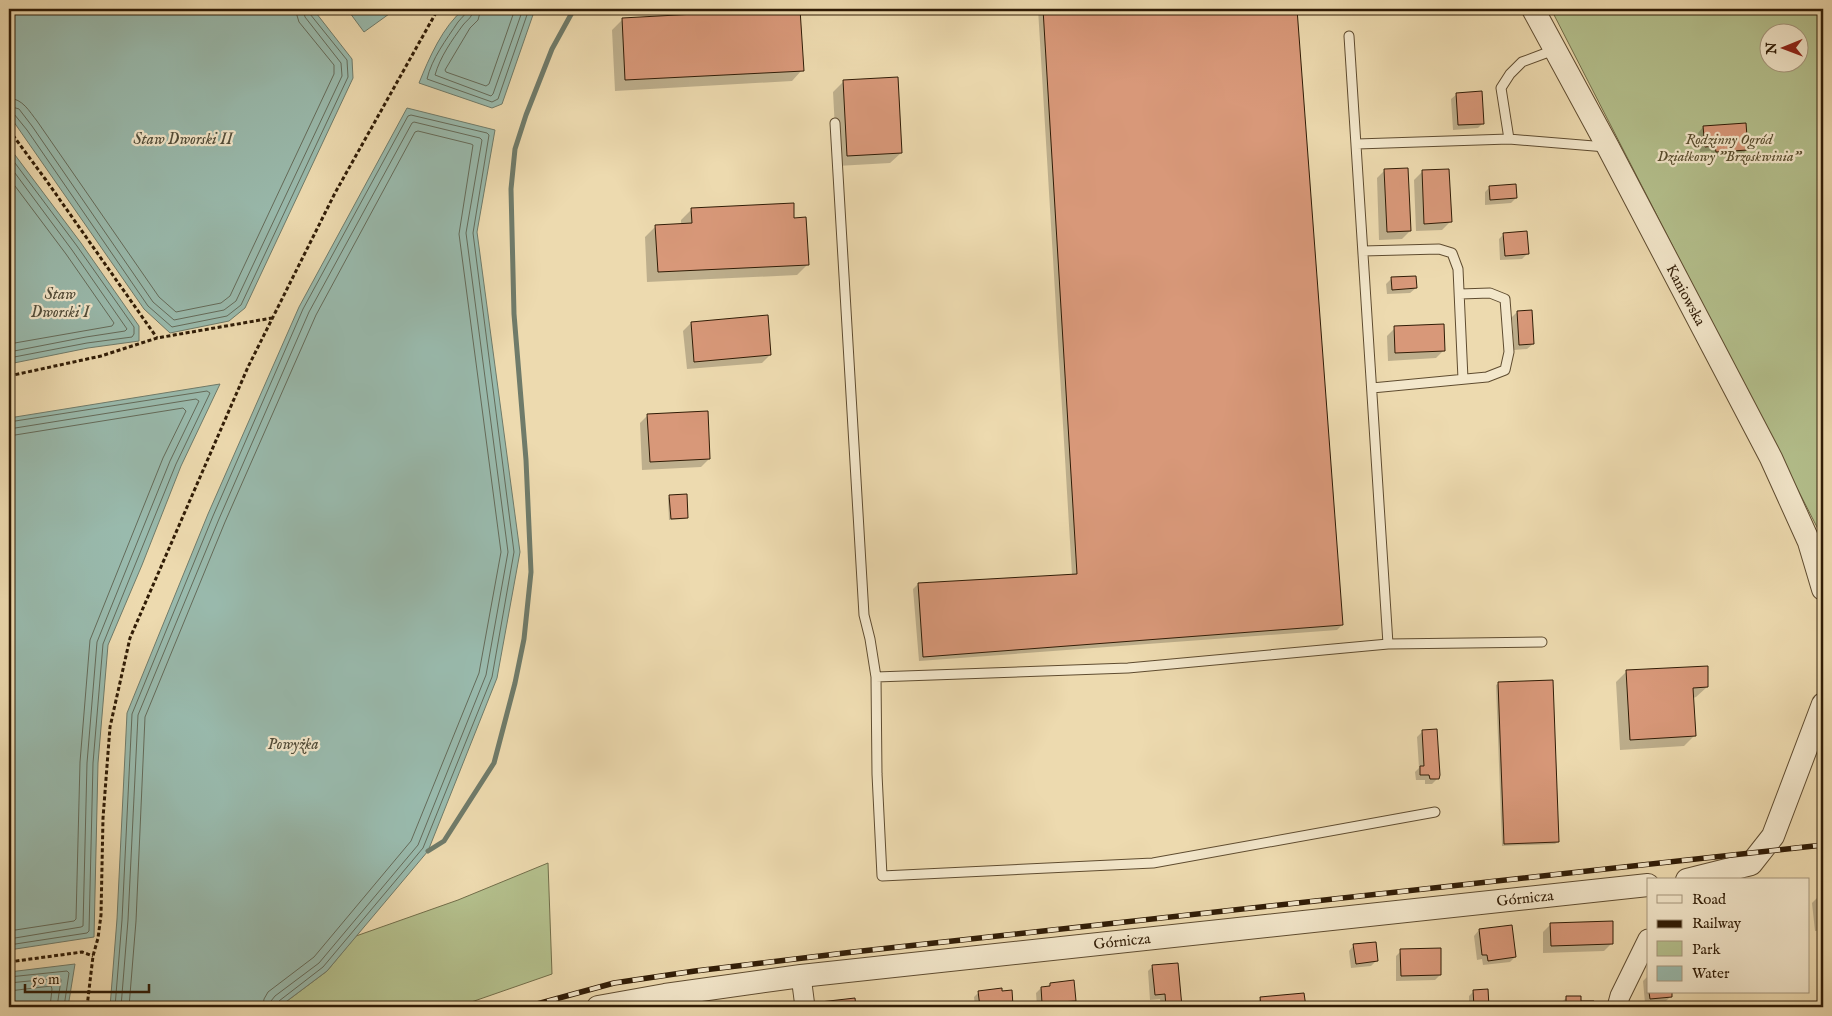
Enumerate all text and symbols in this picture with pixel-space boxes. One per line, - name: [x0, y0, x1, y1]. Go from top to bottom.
- north arrow: [1760, 22, 1810, 72]
- text: N: [1763, 42, 1781, 55]
- water label: Staw Dworski II: [133, 130, 234, 150]
- park label: Rodzinny Ogród Działkowy "Brzoskwinia": [1657, 130, 1802, 166]
- street label: Kaniowska: [1661, 261, 1710, 330]
- water label: Staw Dworski I: [31, 285, 91, 323]
- water label: Powyżka: [267, 735, 319, 755]
- legend: [1647, 878, 1810, 994]
- street label: Górnicza: [1496, 886, 1555, 911]
- text: Road: [1692, 890, 1727, 909]
- text: Railway: [1692, 914, 1742, 933]
- street label: Górnicza: [1093, 929, 1152, 954]
- text: Park: [1692, 940, 1722, 959]
- scale bar: [25, 961, 149, 993]
- text: Water: [1692, 964, 1730, 983]
- text: 50 m: [32, 970, 60, 989]

